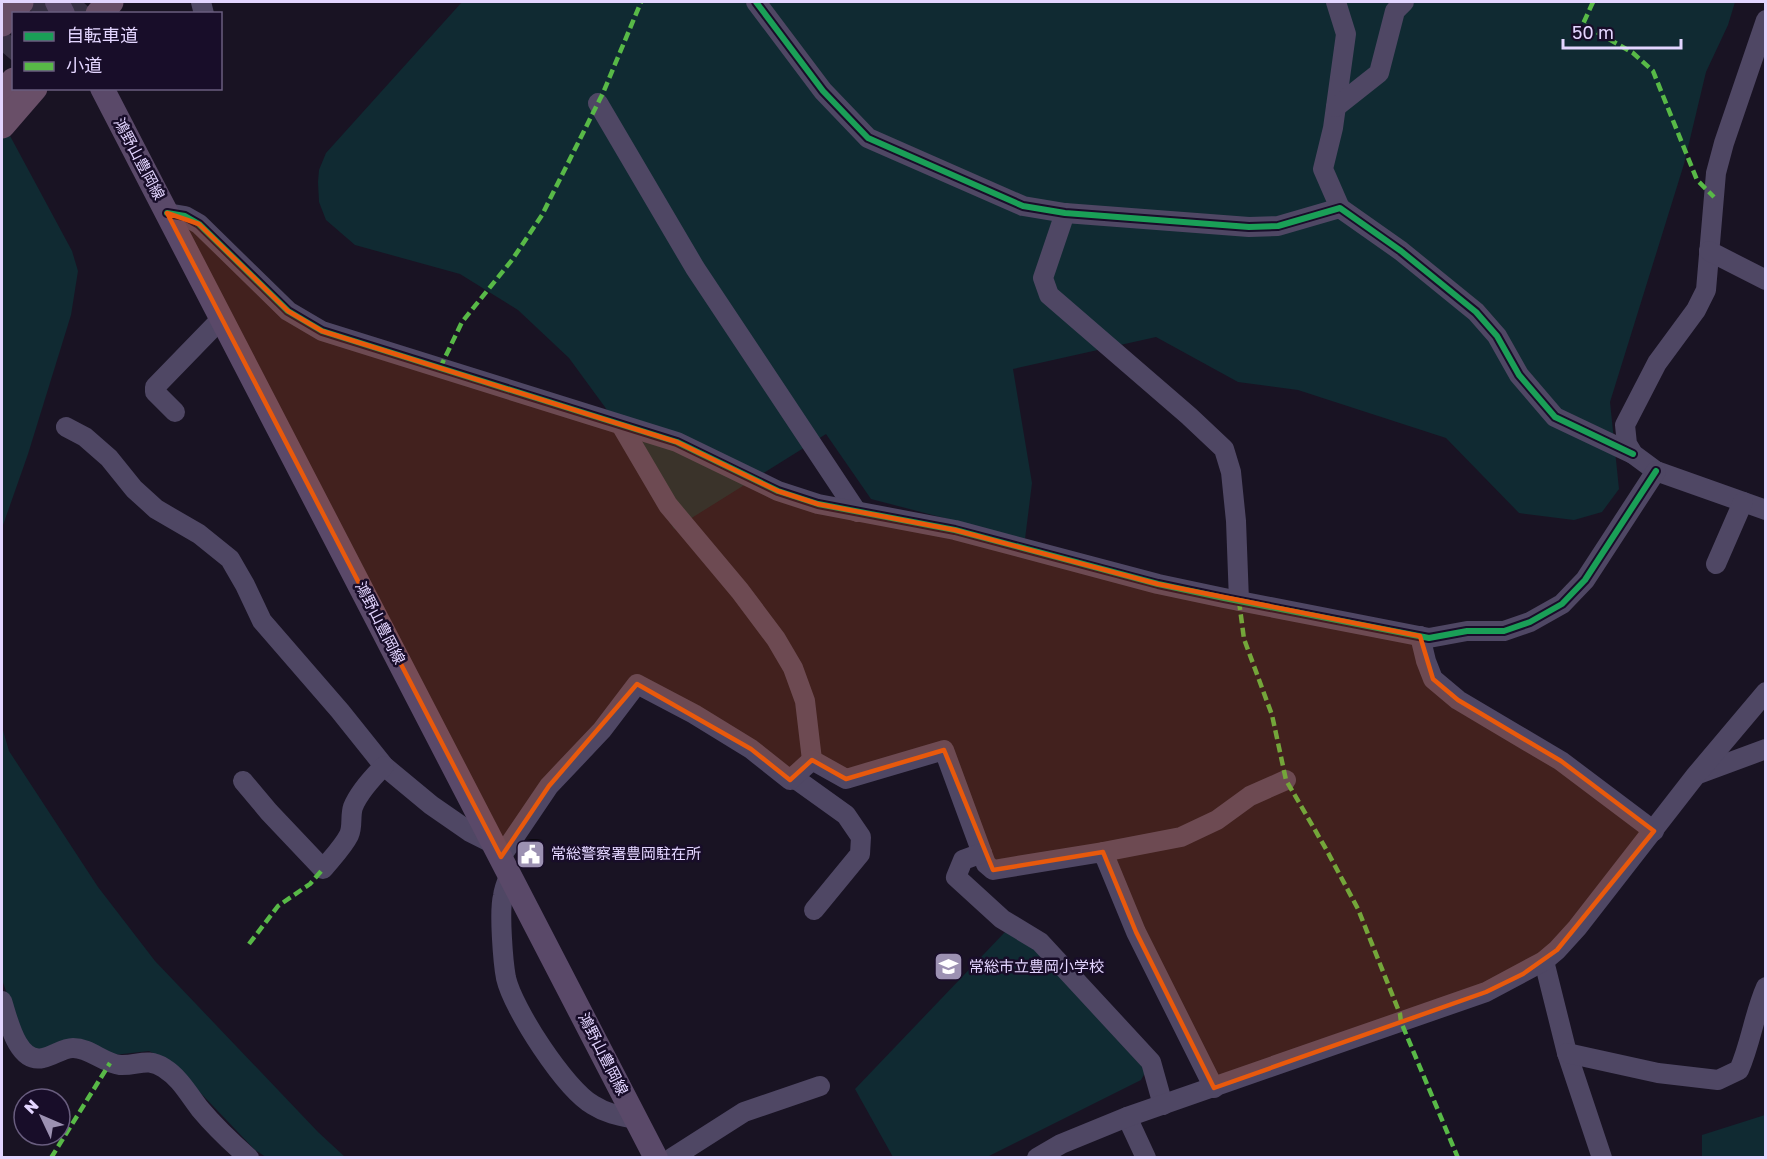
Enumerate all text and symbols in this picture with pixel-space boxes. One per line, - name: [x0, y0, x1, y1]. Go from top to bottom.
- legend: [12, 12, 222, 90]
- scale bar: [1563, 12, 1682, 50]
- text: 50 m: [1572, 21, 1614, 43]
- text: 自転車道: [66, 24, 138, 46]
- text: 小道: [66, 54, 102, 76]
- street label: 鴻野山豊岡線: [111, 115, 169, 202]
- street label: 鴻野山豊岡線: [352, 578, 409, 667]
- public building icon: 常総警察署豊岡駐在所: [514, 838, 546, 870]
- place label: 常総警察署豊岡駐在所: [551, 844, 701, 862]
- school or university icon: 常総市立豊岡小学校: [932, 951, 964, 983]
- place label: 常総市立豊岡小学校: [969, 957, 1104, 975]
- street label: 鴻野山豊岡線: [575, 1009, 632, 1098]
- north arrow: [12, 1087, 72, 1147]
- text: N: [20, 1095, 43, 1118]

